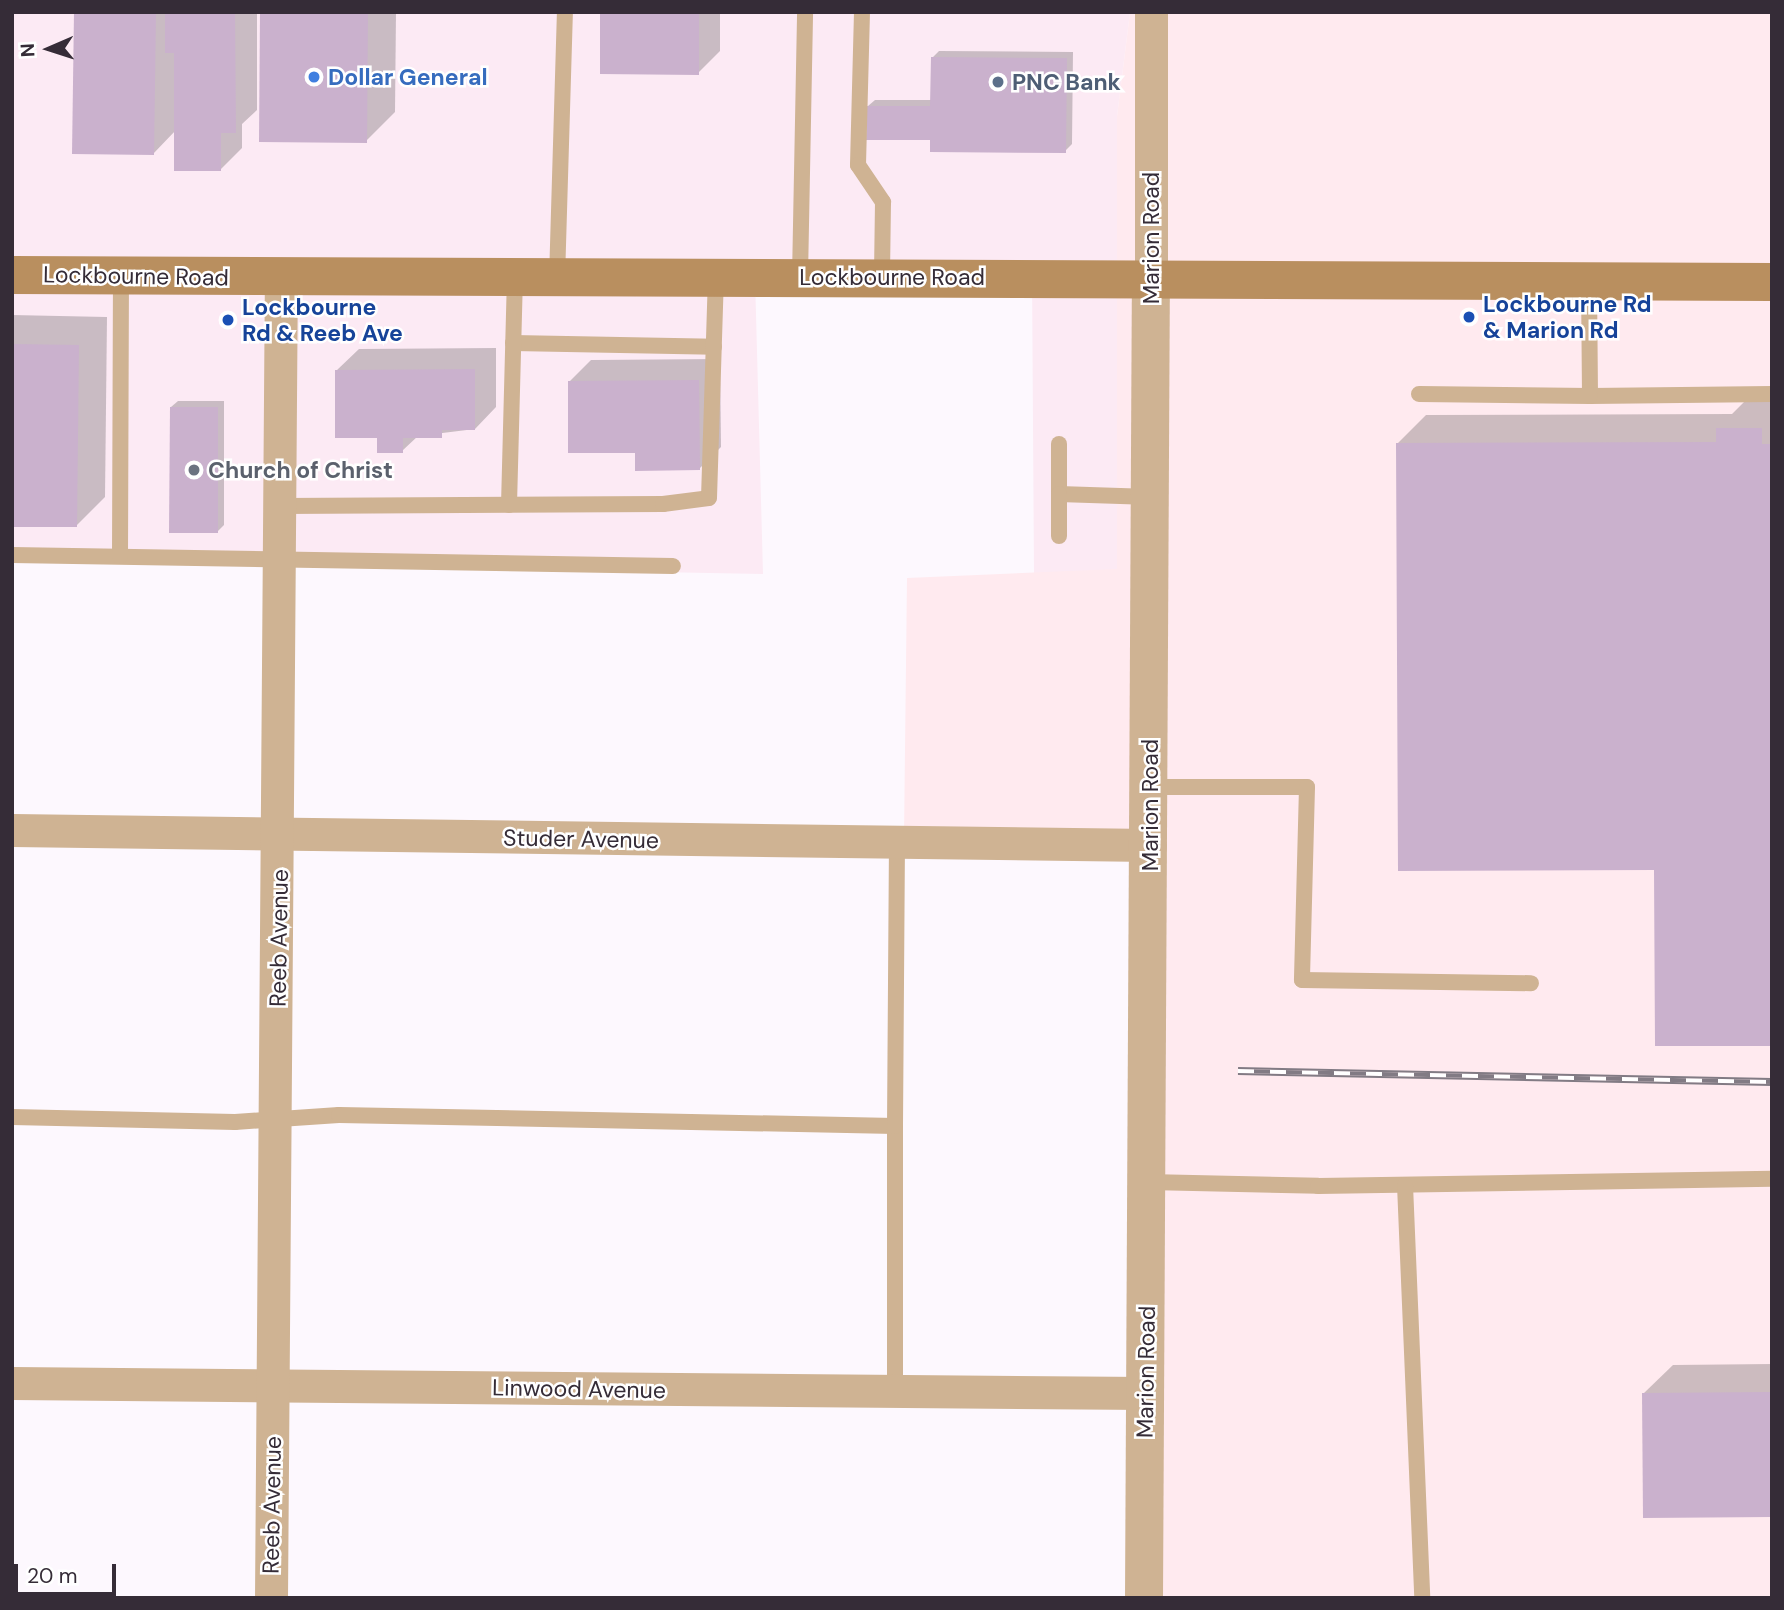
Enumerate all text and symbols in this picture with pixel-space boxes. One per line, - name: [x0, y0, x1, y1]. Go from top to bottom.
- north arrow: [14, 14, 84, 84]
- text: N: [15, 43, 40, 58]
- place label: Dollar General: [328, 63, 488, 91]
- place label: PNC Bank: [1012, 68, 1121, 96]
- marker: Dollar General: [306, 69, 322, 85]
- marker: PNC Bank: [990, 74, 1006, 90]
- street label: Marion Road: [1137, 172, 1165, 304]
- street label: Lockbourne Road: [43, 261, 229, 291]
- street label: Lockbourne Road: [799, 263, 985, 291]
- place label: Lockbourne Rd & Marion Rd: [1483, 290, 1652, 344]
- place label: Lockbourne Rd & Reeb Ave: [242, 293, 403, 347]
- marker: Lockbourne Rd & Marion Rd: [1461, 309, 1477, 325]
- marker: Lockbourne Rd & Reeb Ave: [220, 312, 236, 328]
- place label: Church of Christ: [208, 456, 393, 484]
- marker: Church of Christ: [186, 462, 202, 478]
- street label: Marion Road: [1136, 739, 1164, 871]
- street label: Studer Avenue: [503, 824, 659, 854]
- street label: Reeb Avenue: [264, 869, 294, 1007]
- street label: Marion Road: [1131, 1306, 1161, 1438]
- street label: Linwood Avenue: [492, 1374, 666, 1404]
- street label: Reeb Avenue: [257, 1436, 287, 1574]
- scale bar: [18, 1550, 119, 1594]
- text: 20 m: [27, 1562, 78, 1590]

